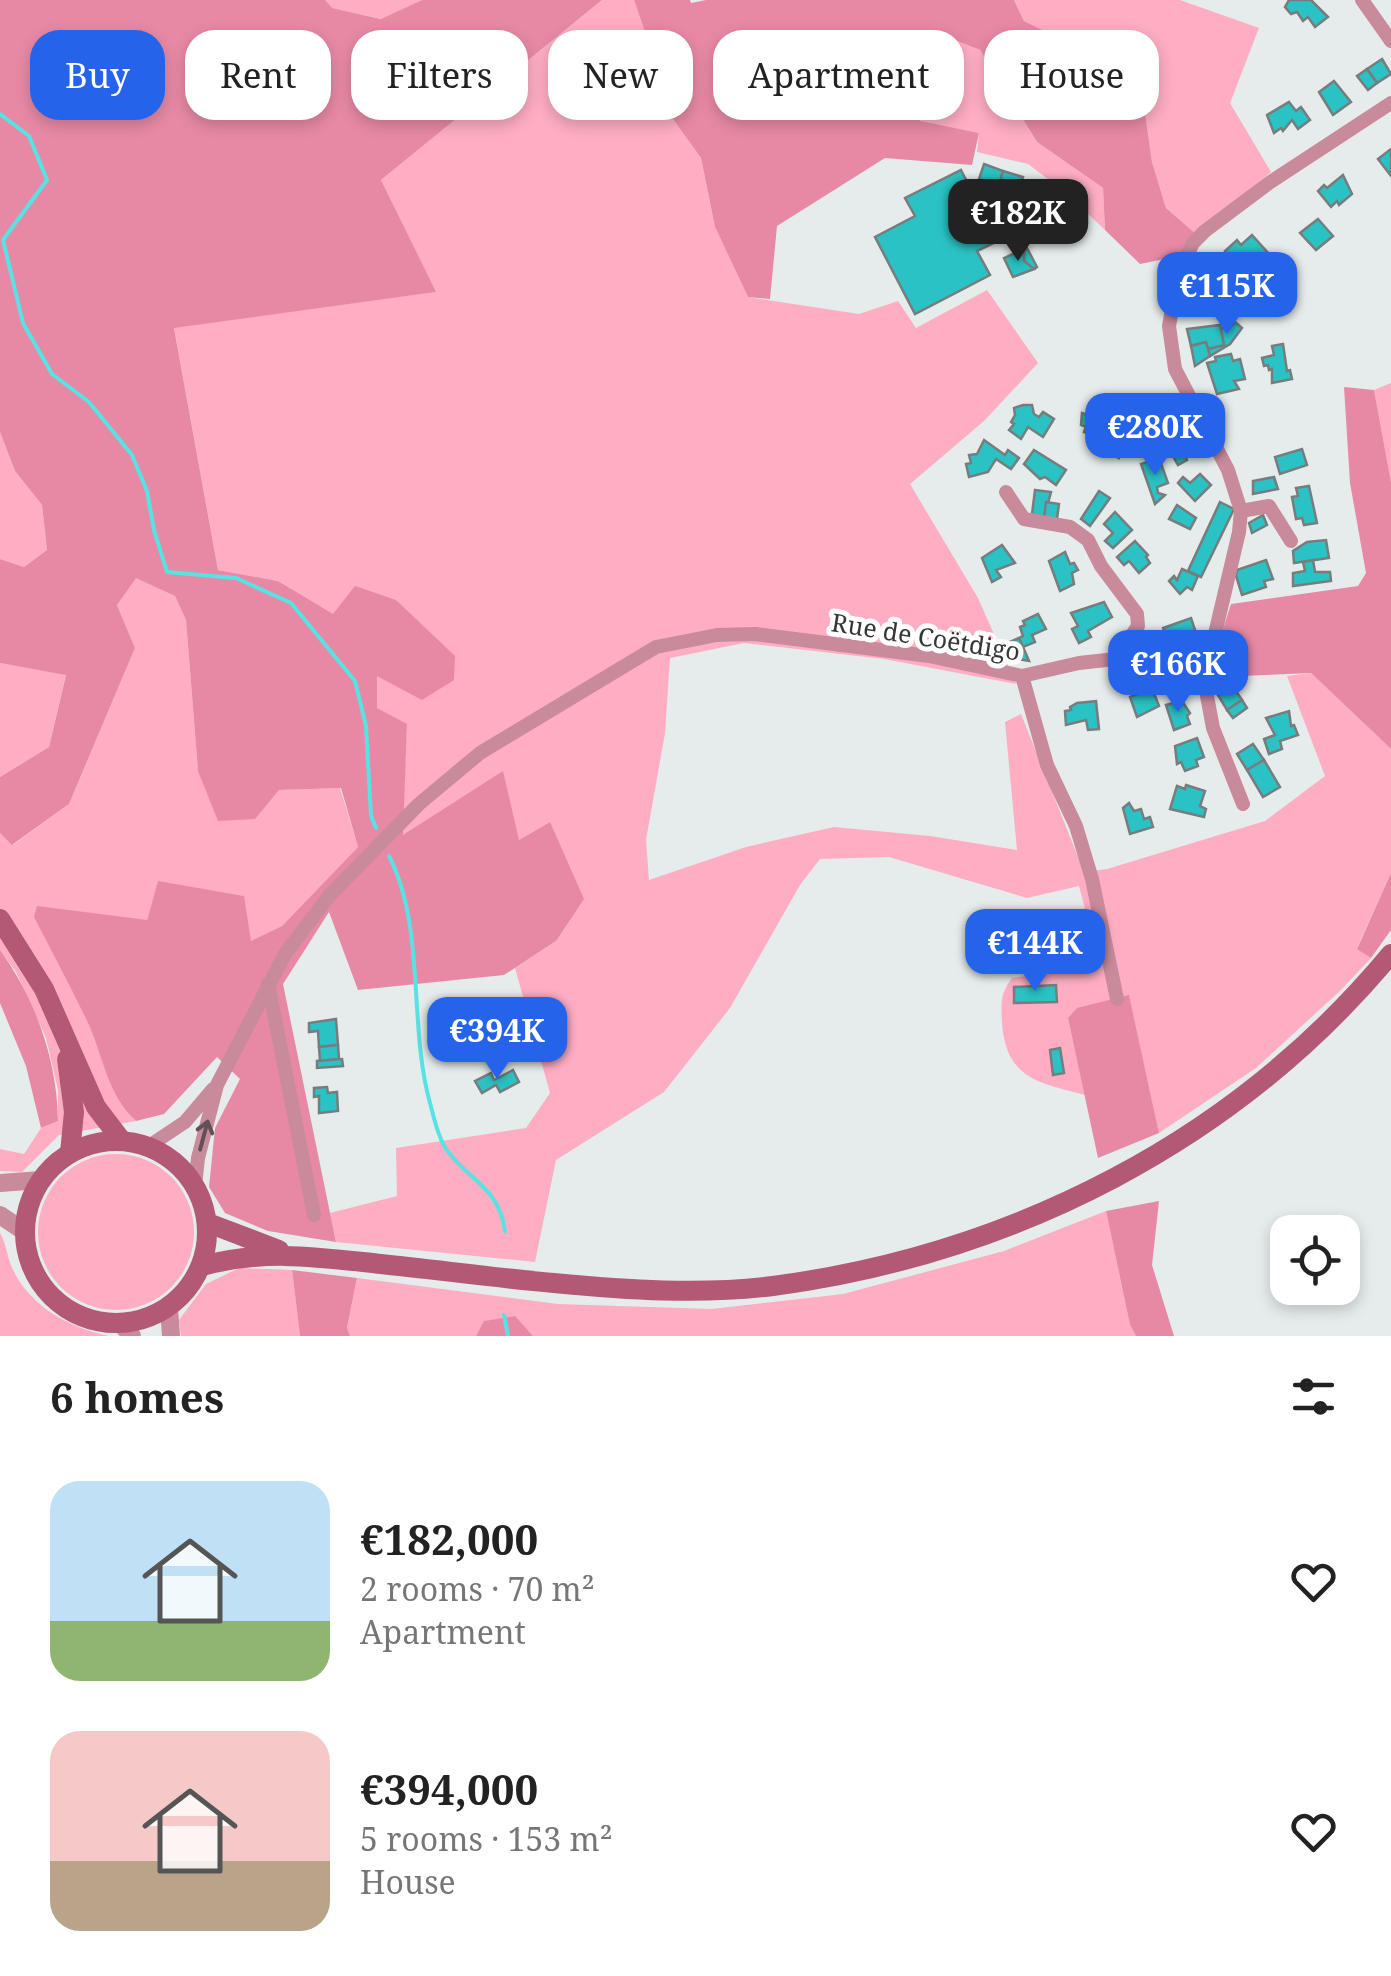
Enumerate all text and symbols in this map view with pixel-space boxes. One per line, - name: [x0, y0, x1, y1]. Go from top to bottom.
- chip: Buy: [30, 30, 165, 120]
- chip: Rent: [185, 30, 331, 120]
- chip: Filters: [351, 30, 528, 120]
- chip: New: [548, 30, 693, 120]
- chip: Apartment: [713, 30, 964, 120]
- chip: House: [984, 30, 1159, 120]
- pin: €182K: [948, 179, 1088, 264]
- text: €182K: [970, 190, 1066, 233]
- pin: €115K: [1157, 252, 1297, 337]
- text: €115K: [1179, 263, 1275, 306]
- pin: €280K: [1085, 393, 1225, 478]
- text: €280K: [1107, 404, 1203, 447]
- street label: Rue de Coëtdigo: [829, 604, 1023, 668]
- pin: €166K: [1108, 630, 1248, 715]
- text: €166K: [1130, 641, 1226, 684]
- pin: €144K: [965, 909, 1105, 994]
- text: €144K: [987, 920, 1083, 963]
- pin: €394K: [427, 997, 567, 1082]
- text: €394K: [449, 1008, 545, 1051]
- one-way arrow: [196, 1120, 215, 1151]
- map controls: [1270, 1215, 1360, 1305]
- button: locate: [1270, 1215, 1360, 1305]
- text: 6 homes: [50, 1368, 224, 1425]
- icon: filters: [1286, 1369, 1341, 1424]
- text: €182,000: [360, 1510, 538, 1567]
- icon: home: [130, 1521, 250, 1641]
- icon: heart: [1286, 1554, 1341, 1609]
- text: 2 rooms · 70 m²: [360, 1567, 595, 1610]
- text: Apartment: [360, 1610, 526, 1653]
- text: €394,000: [360, 1760, 538, 1817]
- icon: home: [130, 1771, 250, 1891]
- icon: heart: [1286, 1804, 1341, 1859]
- text: 5 rooms · 153 m²: [360, 1817, 613, 1860]
- text: House: [360, 1860, 456, 1903]

